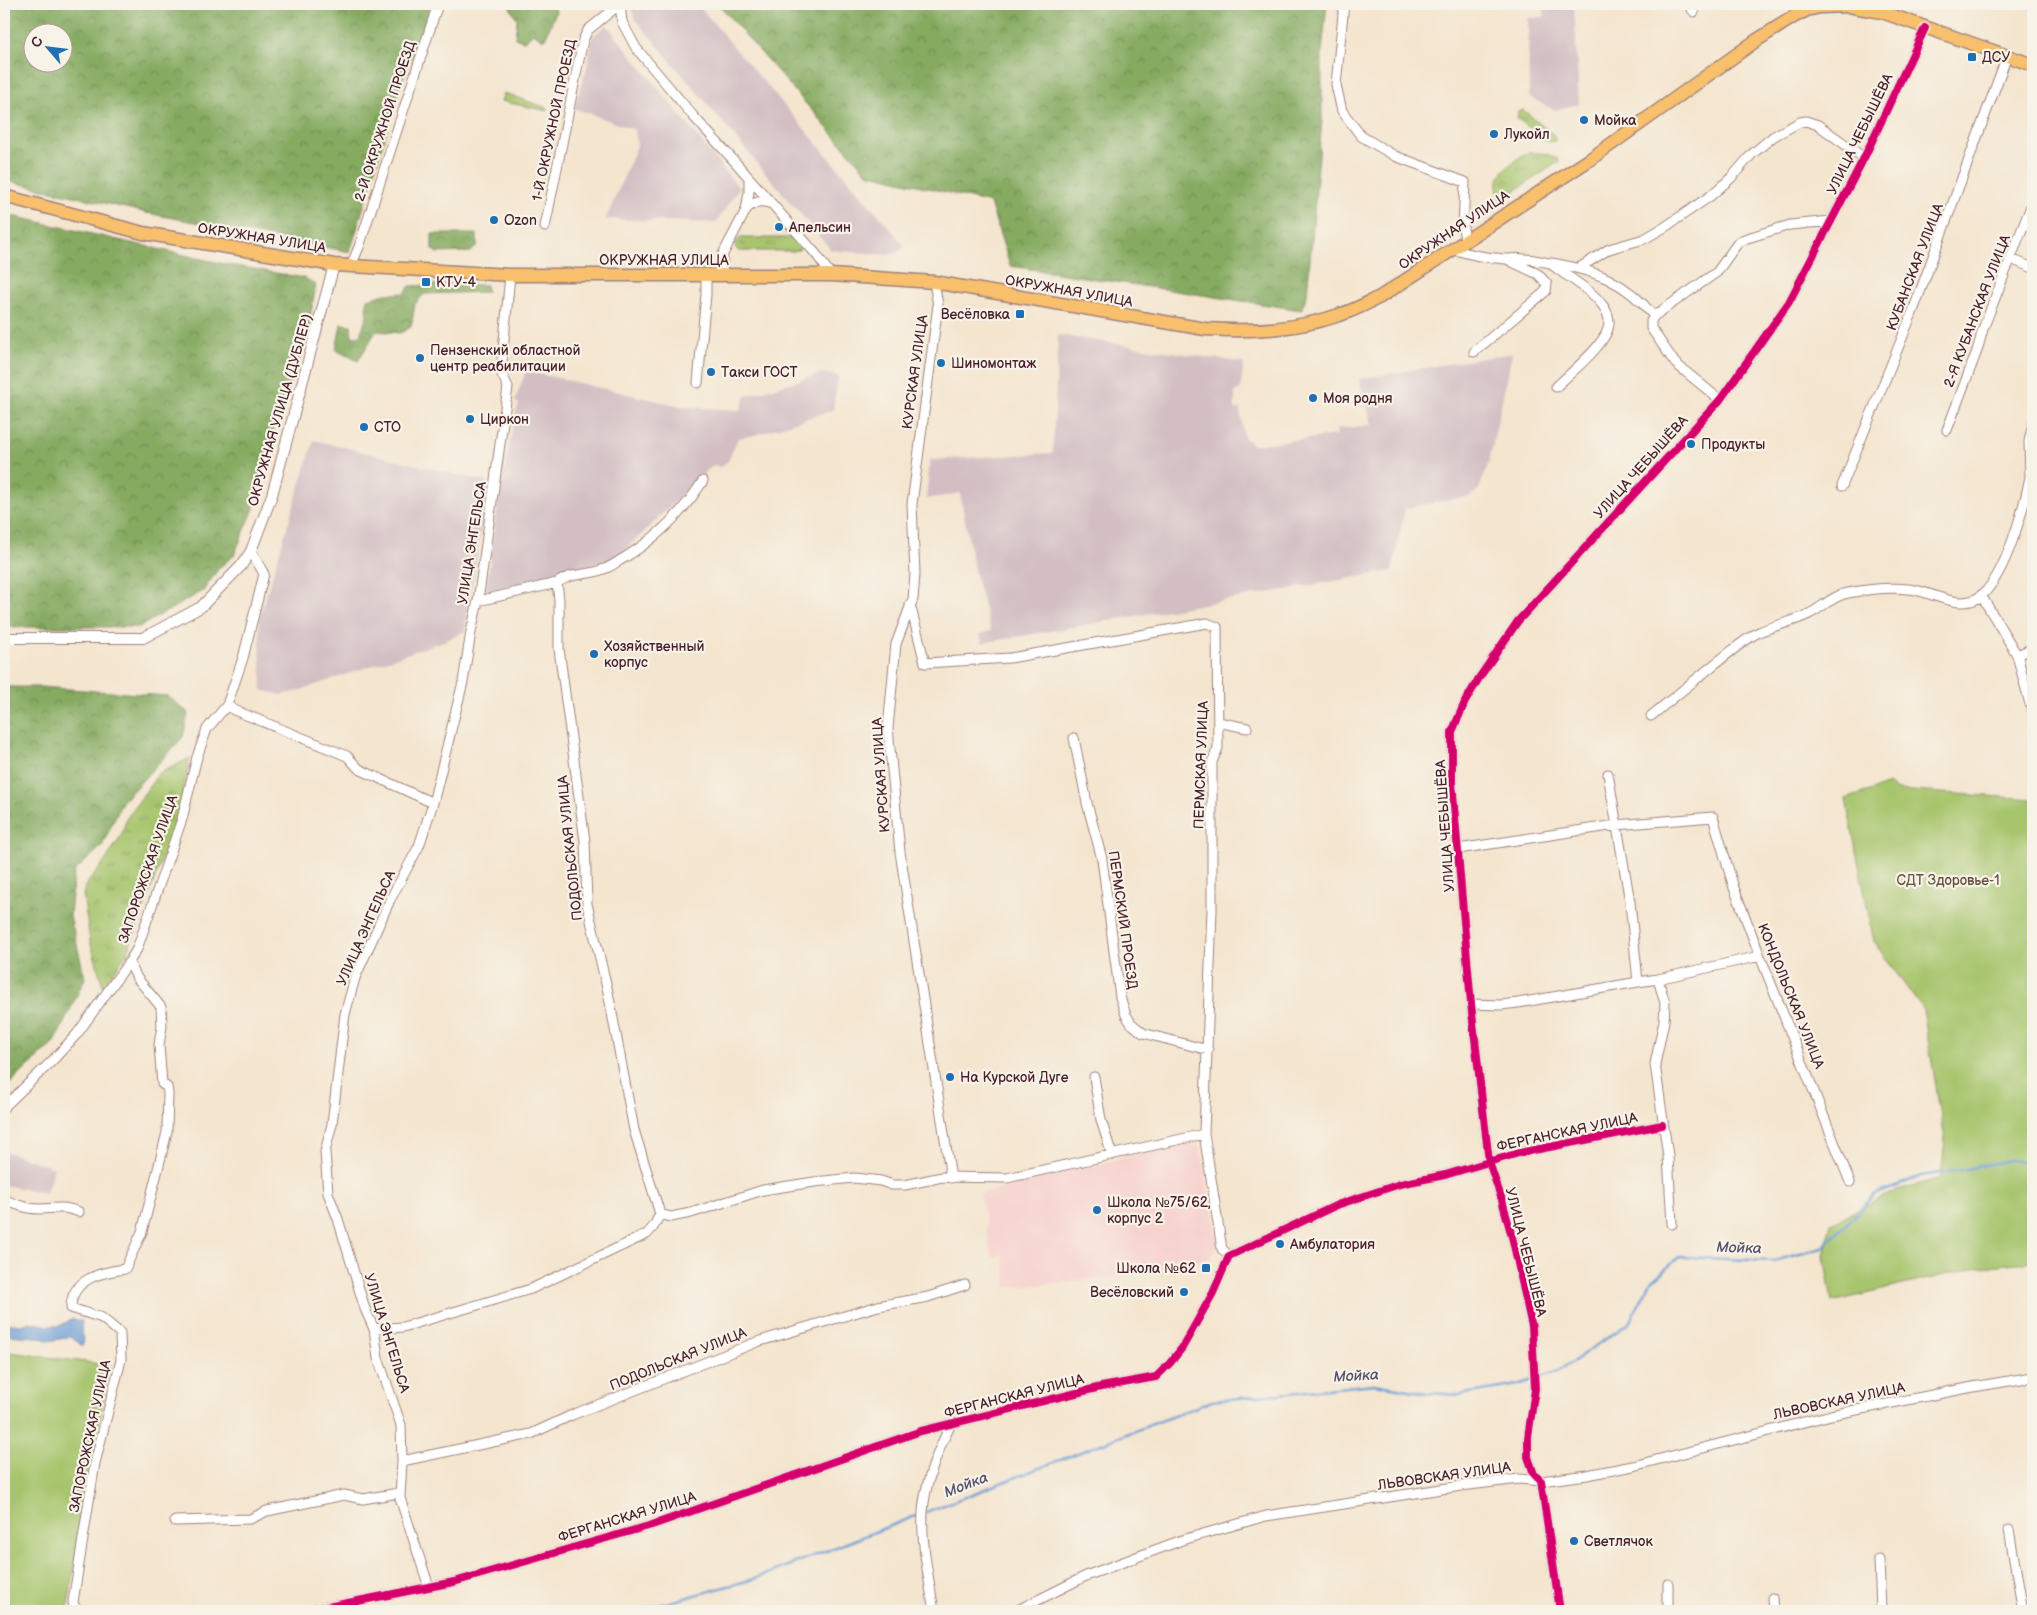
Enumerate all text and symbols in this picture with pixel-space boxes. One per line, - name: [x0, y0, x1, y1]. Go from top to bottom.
- north arrow: [22, 22, 72, 72]
- text: С: [27, 34, 47, 50]
- street label: 1-Й ОКРУЖНОЙ ПРОЕЗД: [529, 37, 580, 203]
- street label: 2-Й ОКРУЖНОЙ ПРОЕЗД: [351, 38, 419, 204]
- place label: ДСУ: [1982, 49, 2010, 66]
- marker: ДСУ: [1966, 51, 1978, 63]
- street label: УЛИЦА ЧЕБЫШЁВА: [1822, 70, 1897, 197]
- place label: Мойка: [1594, 112, 1637, 129]
- marker: Мойка: [1578, 114, 1590, 126]
- place label: Лукойл: [1503, 126, 1550, 143]
- marker: Лукойл: [1488, 128, 1500, 140]
- street label: ОКРУЖНАЯ УЛИЦА: [1396, 186, 1513, 273]
- street label: КУБАНСКАЯ УЛИЦА: [1883, 201, 1947, 333]
- place label: Ozon: [504, 212, 537, 229]
- marker: Ozon: [488, 214, 500, 226]
- street label: ОКРУЖНАЯ УЛИЦА: [197, 219, 328, 257]
- place label: Апельсин: [788, 219, 851, 236]
- marker: Апельсин: [773, 221, 785, 233]
- street label: 2-Я КУБАНСКАЯ УЛИЦА: [1940, 232, 2014, 390]
- street label: ОКРУЖНАЯ УЛИЦА: [599, 252, 729, 269]
- street label: ОКРУЖНАЯ УЛИЦА: [1004, 271, 1135, 311]
- place label: КТУ-4: [436, 274, 476, 291]
- marker: КТУ-4: [420, 276, 432, 288]
- place label: Весёловка: [941, 306, 1011, 323]
- marker: Весёловка: [1014, 308, 1026, 320]
- street label: ОКРУЖНАЯ УЛИЦА (ДУБЛЕР): [244, 312, 316, 508]
- street label: КУРСКАЯ УЛИЦА: [899, 313, 932, 430]
- place label: Пензенский областной центр реабилитации: [430, 342, 580, 375]
- marker: Пензенский областной центр реабилитации: [414, 352, 426, 364]
- place label: Шиномонтаж: [951, 355, 1037, 372]
- marker: Шиномонтаж: [935, 357, 947, 369]
- place label: Такси ГОСТ: [721, 364, 799, 381]
- marker: Такси ГОСТ: [705, 366, 717, 378]
- place label: Моя родня: [1323, 390, 1393, 407]
- marker: Моя родня: [1307, 392, 1319, 404]
- place label: Циркон: [480, 411, 529, 428]
- street label: УЛИЦА ЧЕБЫШЁВА: [1590, 411, 1692, 522]
- marker: Циркон: [464, 413, 476, 425]
- place label: СТО: [374, 419, 401, 436]
- marker: СТО: [358, 421, 370, 433]
- place label: Продукты: [1701, 436, 1765, 453]
- marker: Продукты: [1685, 438, 1697, 450]
- street label: УЛИЦА ЭНГЕЛЬСА: [454, 480, 490, 606]
- place label: Хозяйственный корпус: [604, 638, 705, 671]
- marker: Хозяйственный корпус: [588, 648, 600, 660]
- street label: ПЕРМСКАЯ УЛИЦА: [1190, 700, 1212, 829]
- street label: КУРСКАЯ УЛИЦА: [868, 716, 893, 833]
- street label: УЛИЦА ЧЕБЫШЁВА: [1431, 759, 1458, 893]
- street label: ПОДОЛЬСКАЯ УЛИЦА: [554, 774, 586, 921]
- street label: ЗАПОРОЖСКАЯ УЛИЦА: [115, 792, 182, 945]
- street label: ПЕРМСКИЙ ПРОЕЗД: [1105, 850, 1141, 990]
- street label: УЛИЦА ЭНГЕЛЬСА: [333, 867, 399, 988]
- park label: СДТ Здоровье-1: [1896, 872, 2000, 889]
- street label: КОНДОЛЬСКАЯ УЛИЦА: [1754, 921, 1828, 1072]
- place label: На Курской Дуге: [960, 1069, 1069, 1086]
- marker: На Курской Дуге: [944, 1071, 956, 1083]
- street label: ФЕРГАНСКАЯ УЛИЦА: [1495, 1109, 1639, 1155]
- street label: УЛИЦА ЧЕБЫШЁВА: [1502, 1185, 1551, 1319]
- place label: Школа №75/62, корпус 2: [1107, 1194, 1211, 1227]
- marker: Школа №75/62, корпус 2: [1091, 1204, 1103, 1216]
- place label: Амбулатория: [1289, 1236, 1375, 1253]
- marker: Амбулатория: [1274, 1238, 1286, 1250]
- water label: Мойка: [1716, 1238, 1762, 1258]
- place label: Школа №62: [1116, 1260, 1197, 1277]
- marker: Школа №62: [1200, 1262, 1212, 1274]
- street label: УЛИЦА ЭНГЕЛЬСА: [361, 1271, 413, 1395]
- place label: Весёловский: [1090, 1284, 1174, 1301]
- marker: Весёловский: [1178, 1286, 1190, 1298]
- street label: ПОДОЛЬСКАЯ УЛИЦА: [607, 1324, 749, 1394]
- street label: ЗАПОРОЖСКАЯ УЛИЦА: [66, 1358, 115, 1514]
- water label: Мойка: [1333, 1365, 1379, 1387]
- street label: ФЕРГАНСКАЯ УЛИЦА: [942, 1370, 1086, 1422]
- street label: ЛЬВОВСКАЯ УЛИЦА: [1771, 1379, 1907, 1423]
- street label: ЛЬВОВСКАЯ УЛИЦА: [1375, 1458, 1512, 1494]
- water label: Мойка: [941, 1468, 991, 1502]
- street label: ФЕРГАНСКАЯ УЛИЦА: [556, 1488, 699, 1546]
- place label: Светлячок: [1584, 1533, 1653, 1550]
- marker: Светлячок: [1568, 1535, 1580, 1547]

